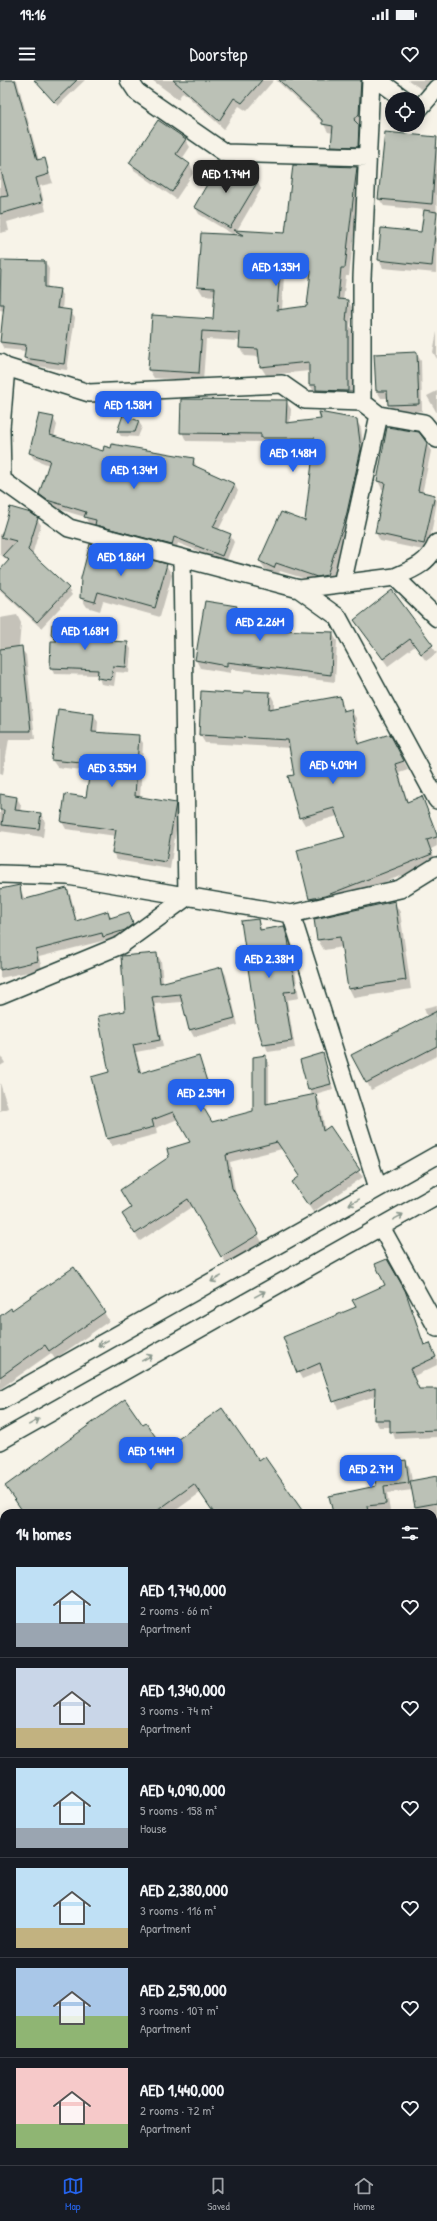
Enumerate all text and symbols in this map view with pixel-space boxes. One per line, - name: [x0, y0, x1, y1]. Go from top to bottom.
- text: 19:16: [20, 4, 46, 25]
- text: Doorstep: [190, 42, 247, 67]
- icon: menu: [16, 43, 38, 65]
- icon: heart: [399, 43, 421, 65]
- map controls: [385, 92, 425, 132]
- button: locate: [385, 92, 425, 132]
- pin: AED 1.74M: [180, 160, 272, 194]
- text: AED 1.74M: [202, 164, 250, 182]
- pin: AED 1.35M: [230, 253, 322, 287]
- text: AED 1.35M: [252, 257, 300, 275]
- pin: AED 1.58M: [82, 391, 174, 425]
- text: AED 1.58M: [104, 395, 152, 413]
- pin: AED 1.48M: [247, 439, 339, 473]
- text: AED 1.48M: [270, 443, 317, 461]
- pin: AED 1.34M: [88, 456, 180, 490]
- text: AED 1.34M: [110, 460, 158, 478]
- pin: AED 1.86M: [75, 543, 167, 577]
- text: AED 1.86M: [97, 547, 145, 565]
- pin: AED 2.26M: [214, 608, 306, 642]
- text: AED 2.26M: [235, 612, 285, 630]
- pin: AED 1.68M: [39, 617, 131, 651]
- text: AED 1.68M: [61, 621, 109, 639]
- pin: AED 4.09M: [287, 751, 379, 785]
- pin: AED 3.55M: [66, 754, 158, 788]
- text: AED 4.09M: [309, 755, 357, 773]
- text: AED 3.55M: [88, 758, 136, 776]
- pin: AED 2.38M: [223, 945, 315, 979]
- text: AED 2.38M: [244, 949, 294, 967]
- pin: AED 2.59M: [155, 1079, 247, 1113]
- text: AED 2.59M: [177, 1083, 225, 1101]
- one-way arrow: [348, 1198, 360, 1206]
- one-way arrow: [392, 1212, 404, 1220]
- one-way arrow: [211, 1276, 223, 1283]
- one-way arrow: [254, 1290, 266, 1298]
- one-way arrow: [97, 1339, 109, 1347]
- one-way arrow: [141, 1354, 153, 1362]
- one-way arrow: [28, 1418, 40, 1426]
- pin: AED 1.44M: [105, 1437, 197, 1471]
- text: AED 1.44M: [128, 1441, 174, 1459]
- pin: AED 2.7M: [330, 1455, 412, 1489]
- text: AED 2.7M: [349, 1459, 393, 1477]
- text: 14 homes: [16, 1522, 71, 1545]
- icon: filters: [399, 1522, 421, 1544]
- text: AED 1,740,000: [140, 1578, 226, 1601]
- icon: home: [48, 1583, 96, 1631]
- icon: heart: [399, 1596, 421, 1618]
- text: 2 rooms · 66 m²: [140, 1601, 212, 1619]
- text: Apartment: [140, 1619, 191, 1637]
- text: AED 1,340,000: [140, 1678, 225, 1701]
- icon: home: [48, 1684, 96, 1732]
- icon: heart: [399, 1697, 421, 1719]
- text: 3 rooms · 74 m²: [140, 1701, 213, 1719]
- text: Apartment: [140, 1719, 191, 1737]
- text: AED 4,090,000: [140, 1778, 225, 1801]
- icon: home: [48, 1784, 96, 1832]
- icon: heart: [399, 1797, 421, 1819]
- text: 5 rooms · 158 m²: [140, 1801, 217, 1819]
- text: House: [140, 1819, 167, 1837]
- text: AED 2,380,000: [140, 1878, 228, 1901]
- icon: home: [48, 1884, 96, 1932]
- icon: heart: [399, 1897, 421, 1919]
- text: 3 rooms · 116 m²: [140, 1901, 216, 1919]
- text: Apartment: [140, 1919, 191, 1937]
- text: AED 2,590,000: [140, 1978, 227, 2001]
- icon: home: [48, 1984, 96, 2032]
- icon: heart: [399, 1997, 421, 2019]
- text: 3 rooms · 107 m²: [140, 2001, 219, 2019]
- text: Apartment: [140, 2019, 191, 2037]
- text: AED 1,440,000: [140, 2078, 224, 2101]
- icon: home: [48, 2084, 96, 2132]
- icon: heart: [399, 2097, 421, 2119]
- text: 2 rooms · 72 m²: [140, 2101, 214, 2119]
- text: Apartment: [140, 2119, 191, 2137]
- tab: Map: [62, 2175, 84, 2213]
- tab: Saved: [207, 2175, 230, 2213]
- tab: Home: [353, 2175, 375, 2213]

